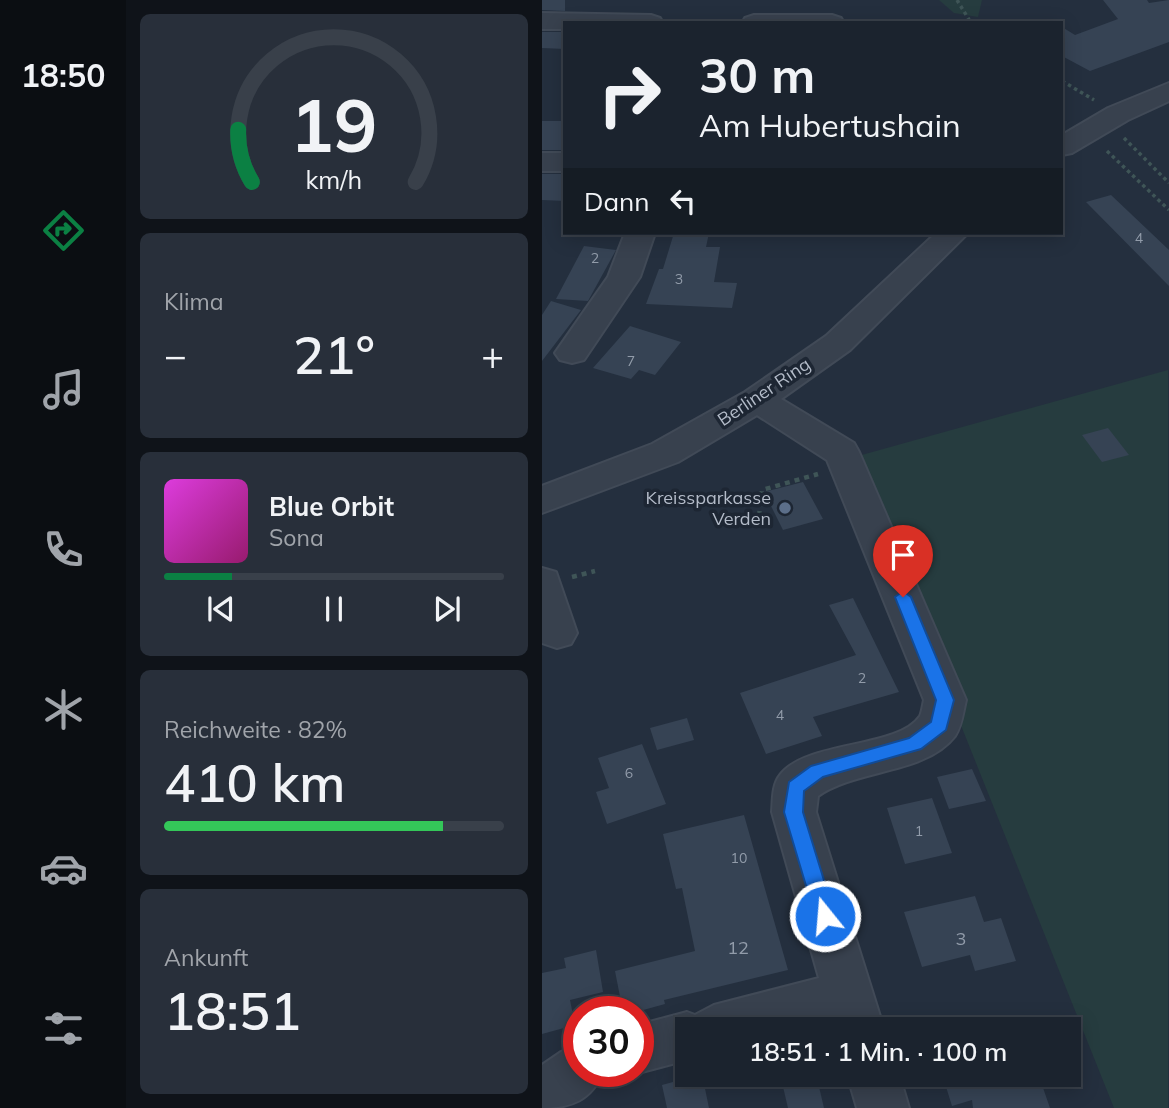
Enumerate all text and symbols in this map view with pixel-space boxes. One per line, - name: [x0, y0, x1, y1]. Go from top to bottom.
- text: 30 m: [699, 44, 815, 105]
- icon: right: [584, 49, 675, 140]
- text: 18:50: [21, 55, 105, 95]
- text: 19: [290, 80, 378, 171]
- text: Am Hubertushain: [699, 105, 961, 145]
- text: km/h: [306, 164, 362, 195]
- icon: left: [664, 182, 702, 220]
- text: Dann: [584, 185, 650, 218]
- icon: directions: [39, 206, 88, 255]
- house number: 4: [1135, 229, 1144, 247]
- house number: 2: [591, 249, 599, 267]
- house number: 3: [675, 270, 683, 288]
- text: Klima: [164, 287, 224, 316]
- text: 21°: [293, 322, 375, 387]
- text: −: [164, 331, 187, 379]
- text: +: [481, 331, 504, 379]
- house number: 7: [627, 352, 635, 370]
- street label: Berliner Ring: [713, 352, 814, 431]
- icon: music: [39, 365, 88, 414]
- place label: Kreissparkasse Verden: [645, 486, 771, 530]
- text: Blue Orbit: [269, 490, 394, 523]
- marker: Kreissparkasse Verden: [777, 500, 793, 516]
- text: Sona: [269, 523, 324, 552]
- icon: phone: [39, 525, 88, 574]
- pin: [873, 525, 933, 597]
- icon: arrive: [884, 536, 922, 574]
- icon: previous: [202, 590, 240, 628]
- icon: pause: [315, 590, 353, 628]
- icon: next: [428, 590, 466, 628]
- house number: 2: [858, 669, 866, 687]
- icon: climate: [39, 685, 88, 734]
- house number: 4: [776, 706, 785, 724]
- text: Reichweite · 82%: [164, 715, 347, 744]
- text: 410 km: [164, 750, 345, 815]
- house number: 6: [625, 764, 633, 782]
- house number: 1: [915, 822, 923, 840]
- icon: car: [39, 844, 88, 893]
- house number: 10: [731, 849, 747, 867]
- position arrow: [788, 879, 862, 953]
- house number: 3: [956, 927, 966, 950]
- house number: 12: [727, 936, 749, 959]
- text: Ankunft: [164, 943, 248, 972]
- text: 18:51: [164, 978, 301, 1043]
- speed limit sign: 30: [563, 996, 654, 1087]
- icon: filters: [39, 1004, 88, 1053]
- text: 18:51 · 1 Min. · 100 m: [749, 1035, 1007, 1068]

